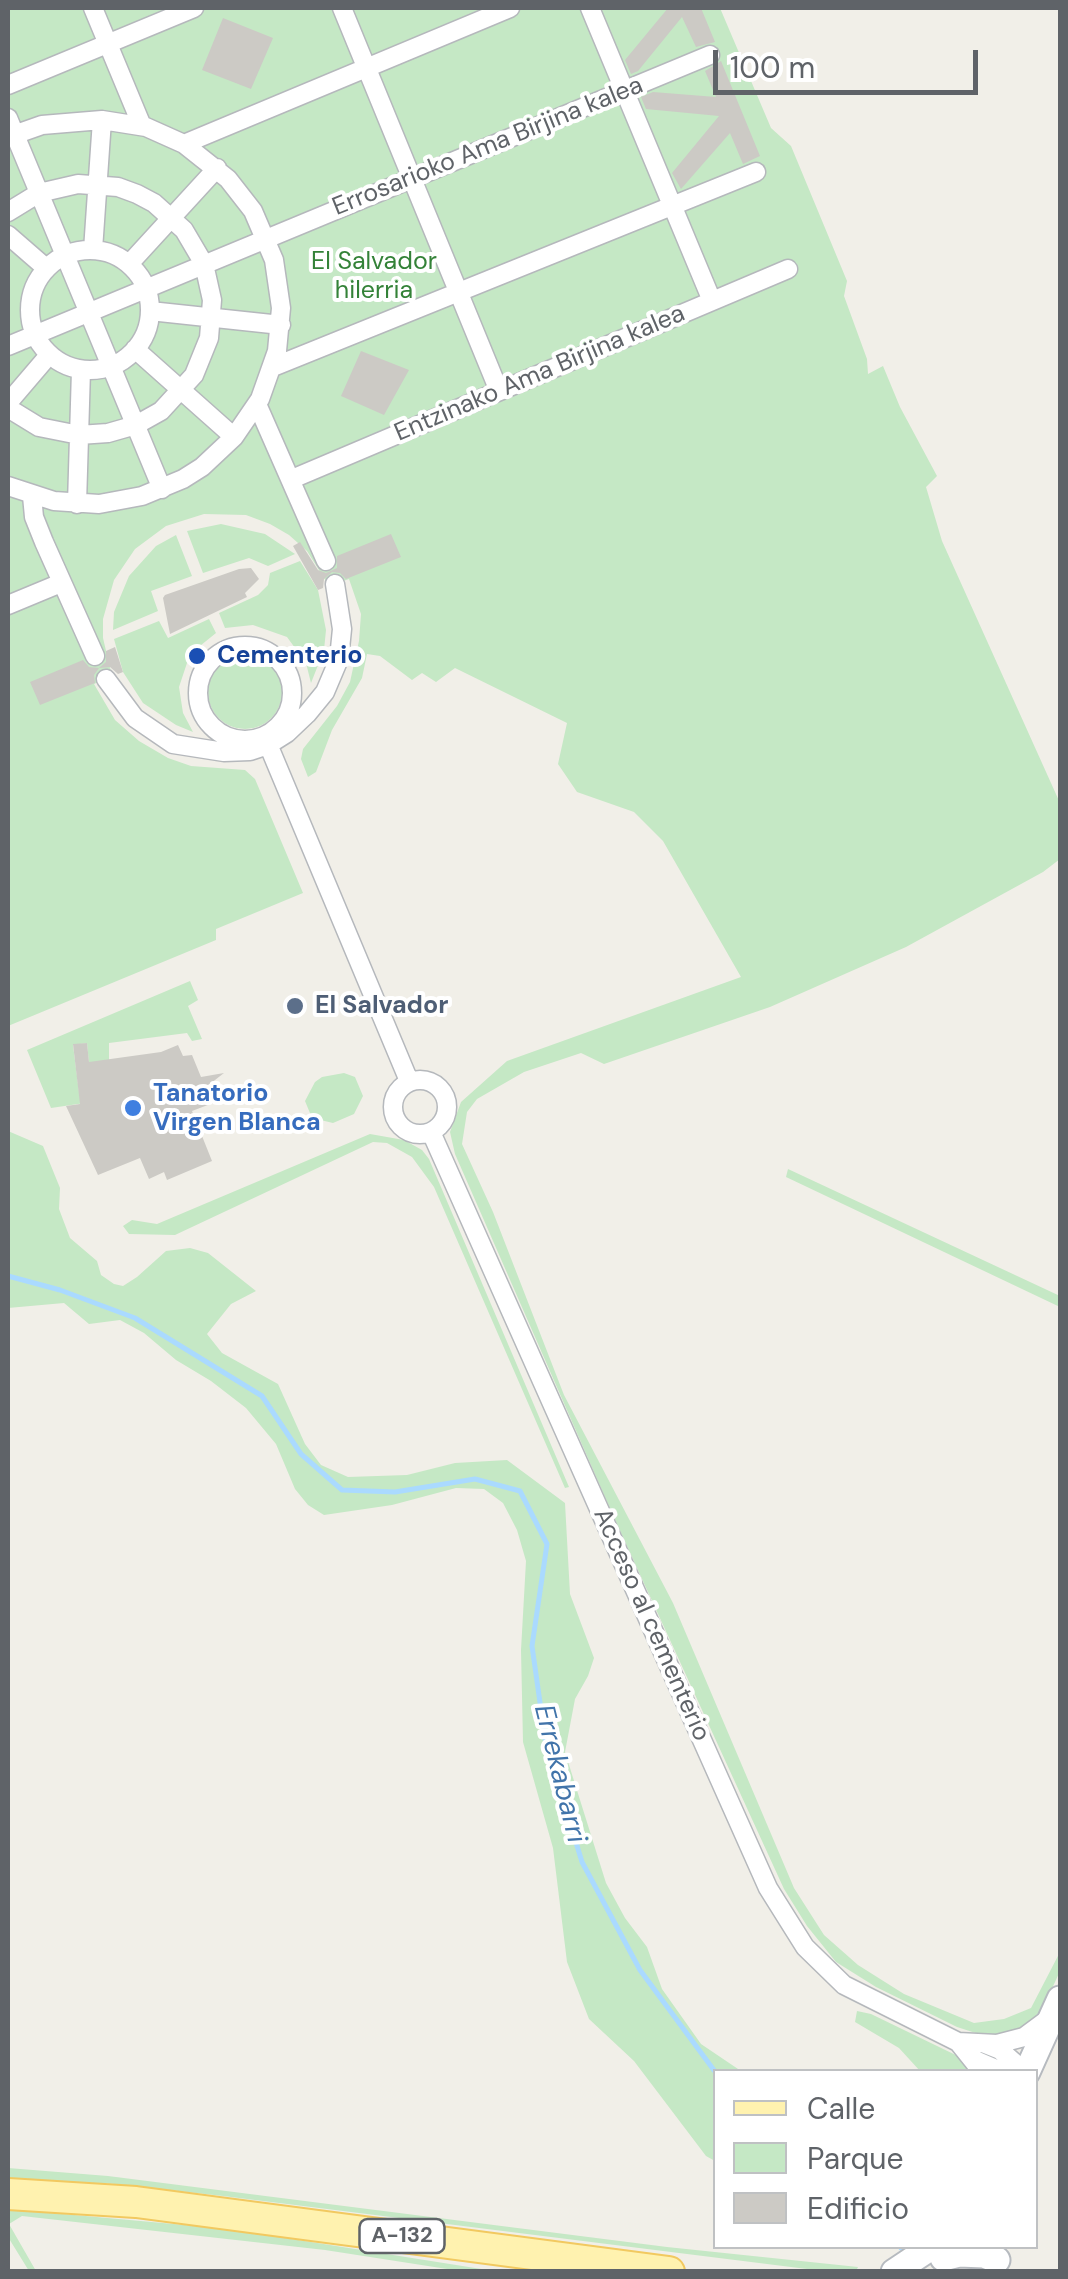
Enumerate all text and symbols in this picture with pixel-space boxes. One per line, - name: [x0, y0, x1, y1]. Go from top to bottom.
- scale bar: [718, 30, 983, 92]
- text: 100 m: [730, 48, 815, 87]
- street label: Errosarioko Ama Birjina kalea: [328, 71, 648, 223]
- park label: El Salvador hilerria: [311, 247, 437, 306]
- street label: Entzinako Ama Birjina kalea: [390, 299, 690, 449]
- place label: Cementerio: [217, 641, 362, 671]
- marker: Cementerio: [186, 645, 208, 667]
- place label: El Salvador: [315, 991, 448, 1021]
- marker: El Salvador: [284, 995, 306, 1017]
- place label: Tanatorio Virgen Blanca: [153, 1079, 321, 1138]
- marker: Tanatorio Virgen Blanca: [122, 1097, 144, 1119]
- street label: Acceso al cementerio: [586, 1504, 716, 1746]
- water label: Errekabarri: [526, 1701, 592, 1847]
- legend: [713, 2069, 1038, 2249]
- text: Calle: [807, 2089, 875, 2128]
- text: Parque: [807, 2139, 904, 2178]
- text: Edificio: [807, 2189, 909, 2228]
- road number: A-132: [360, 2219, 444, 2253]

